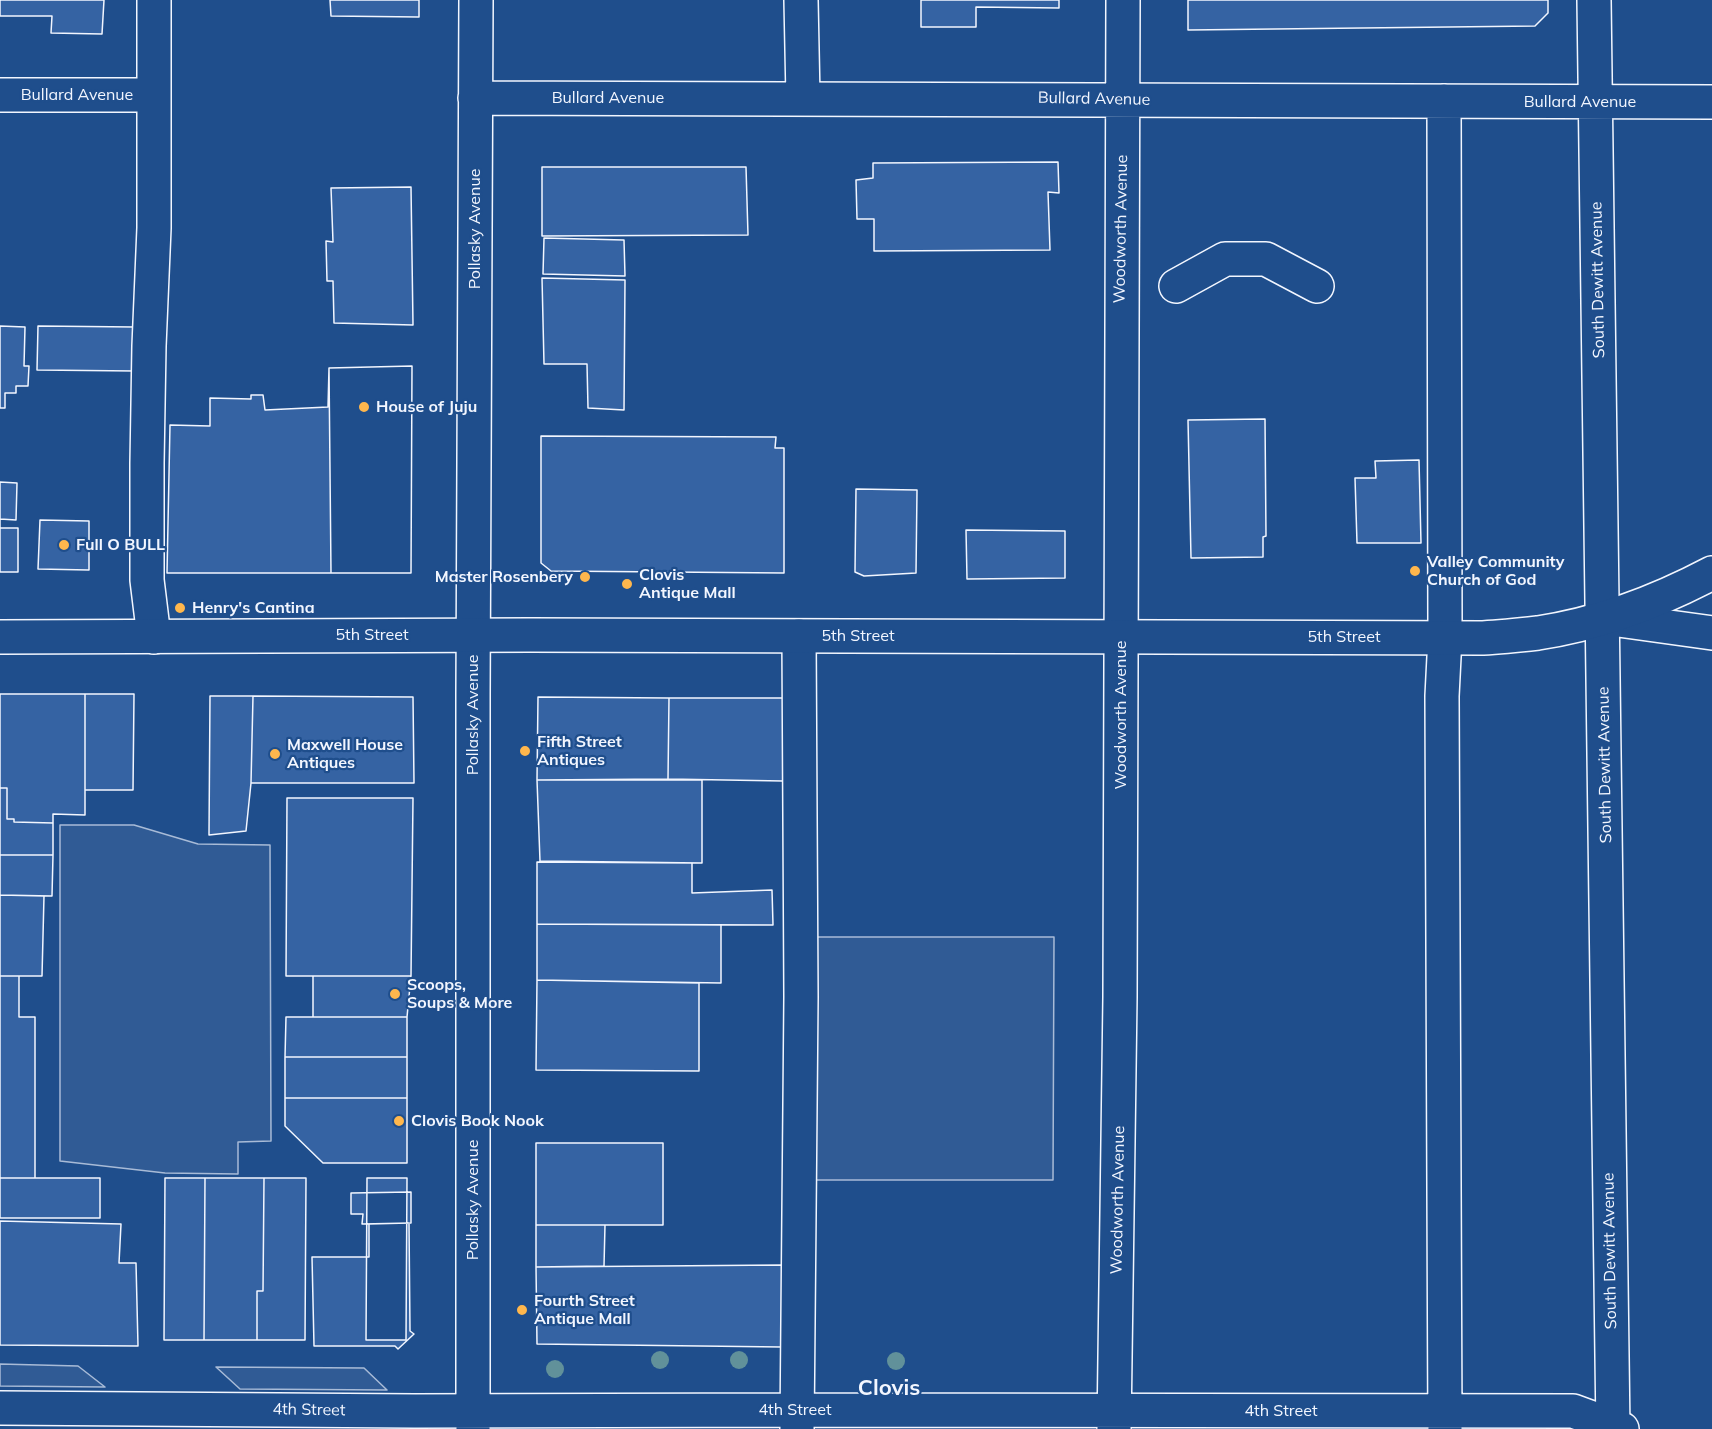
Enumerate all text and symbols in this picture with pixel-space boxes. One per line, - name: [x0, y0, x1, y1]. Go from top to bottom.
- street label: Bullard Avenue: [21, 85, 133, 105]
- street label: Bullard Avenue: [552, 88, 664, 108]
- street label: Bullard Avenue: [1038, 88, 1150, 110]
- street label: Bullard Avenue: [1524, 92, 1636, 112]
- street label: Woodworth Avenue: [1110, 154, 1132, 304]
- street label: Pollasky Avenue: [465, 169, 485, 289]
- street label: South Dewitt Avenue: [1587, 202, 1609, 358]
- place label: House of Juju: [376, 397, 477, 417]
- marker: House of Juju: [357, 400, 371, 414]
- place label: Full O BULL: [76, 535, 165, 555]
- marker: Full O BULL: [57, 538, 71, 552]
- place label: Valley Community Church of God: [1427, 552, 1564, 590]
- marker: Valley Community Church of God: [1408, 564, 1422, 578]
- place label: Clovis Antique Mall: [639, 565, 736, 603]
- place label: Master Rosenbery: [435, 567, 573, 587]
- marker: Master Rosenbery: [578, 570, 592, 584]
- marker: Clovis Antique Mall: [620, 577, 634, 591]
- place label: Henry's Cantina: [192, 598, 315, 618]
- marker: Henry's Cantina: [173, 601, 187, 615]
- street label: 5th Street: [336, 625, 408, 645]
- street label: 5th Street: [822, 626, 894, 646]
- street label: 5th Street: [1308, 627, 1380, 647]
- street label: Woodworth Avenue: [1111, 641, 1131, 789]
- street label: Pollasky Avenue: [463, 655, 483, 775]
- street label: South Dewitt Avenue: [1594, 687, 1616, 843]
- place label: Fifth Street Antiques: [537, 732, 622, 770]
- place label: Maxwell House Antiques: [287, 735, 403, 773]
- marker: Fifth Street Antiques: [518, 744, 532, 758]
- marker: Maxwell House Antiques: [268, 747, 282, 761]
- place label: Scoops, Soups & More: [407, 975, 512, 1013]
- marker: Scoops, Soups & More: [388, 987, 402, 1001]
- place label: Clovis Book Nook: [411, 1111, 544, 1131]
- marker: Clovis Book Nook: [392, 1114, 406, 1128]
- street label: Woodworth Avenue: [1107, 1125, 1129, 1275]
- street label: Pollasky Avenue: [463, 1140, 483, 1260]
- street label: South Dewitt Avenue: [1599, 1173, 1621, 1329]
- place label: Fourth Street Antique Mall: [534, 1291, 635, 1329]
- marker: Fourth Street Antique Mall: [515, 1303, 529, 1317]
- district label: Clovis: [858, 1375, 920, 1401]
- street label: 4th Street: [272, 1400, 346, 1420]
- street label: 4th Street: [759, 1400, 831, 1420]
- street label: 4th Street: [1245, 1401, 1317, 1421]

